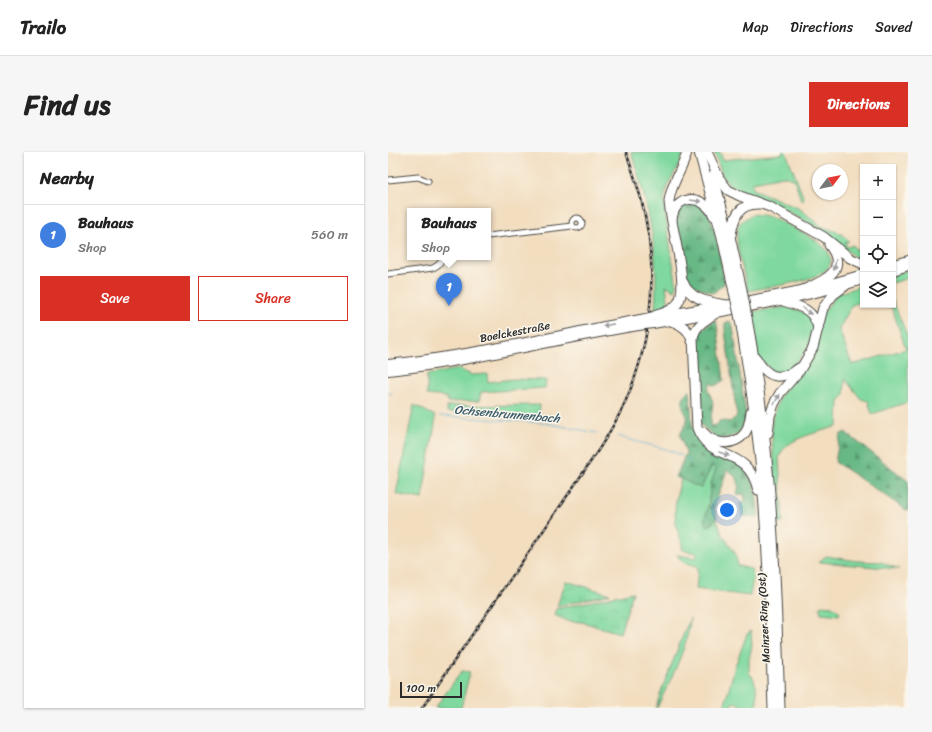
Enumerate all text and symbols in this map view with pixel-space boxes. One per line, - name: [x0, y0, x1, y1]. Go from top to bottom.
- text: Trailo: [20, 11, 66, 44]
- text: Map: [742, 15, 768, 40]
- text: Directions: [790, 15, 853, 40]
- text: Saved: [875, 15, 912, 40]
- text: Find us: [24, 80, 111, 129]
- button: Directions: [809, 82, 908, 127]
- text: Nearby: [40, 163, 94, 193]
- north arrow: [812, 164, 848, 200]
- map controls: [860, 164, 896, 308]
- button: +: [860, 164, 896, 200]
- one-way arrow: [690, 198, 702, 204]
- button: −: [860, 200, 896, 236]
- popup: [407, 208, 491, 260]
- text: Bauhaus: [78, 210, 133, 236]
- text: Bauhaus: [421, 210, 477, 236]
- text: 1: [50, 223, 56, 246]
- text: 560 m: [311, 223, 348, 246]
- text: Shop: [78, 236, 106, 259]
- text: Shop: [421, 236, 450, 259]
- button: locate: [860, 236, 896, 272]
- one-way arrow: [832, 258, 838, 271]
- button: layers: [860, 272, 896, 308]
- pin: 1: [436, 273, 462, 306]
- button: Save: [40, 276, 190, 321]
- button: Share: [198, 276, 348, 321]
- one-way arrow: [802, 306, 812, 315]
- street label: Boelckestraße: [478, 316, 552, 348]
- one-way arrow: [602, 322, 614, 328]
- one-way arrow: [773, 393, 780, 405]
- water label: Ochsenbrunnenbach: [453, 398, 562, 430]
- one-way arrow: [719, 451, 731, 457]
- your location: [717, 500, 737, 520]
- street label: Mainzer Ring (Ost): [752, 572, 776, 663]
- text: 100 m: [406, 679, 436, 698]
- scale bar: [400, 680, 462, 699]

